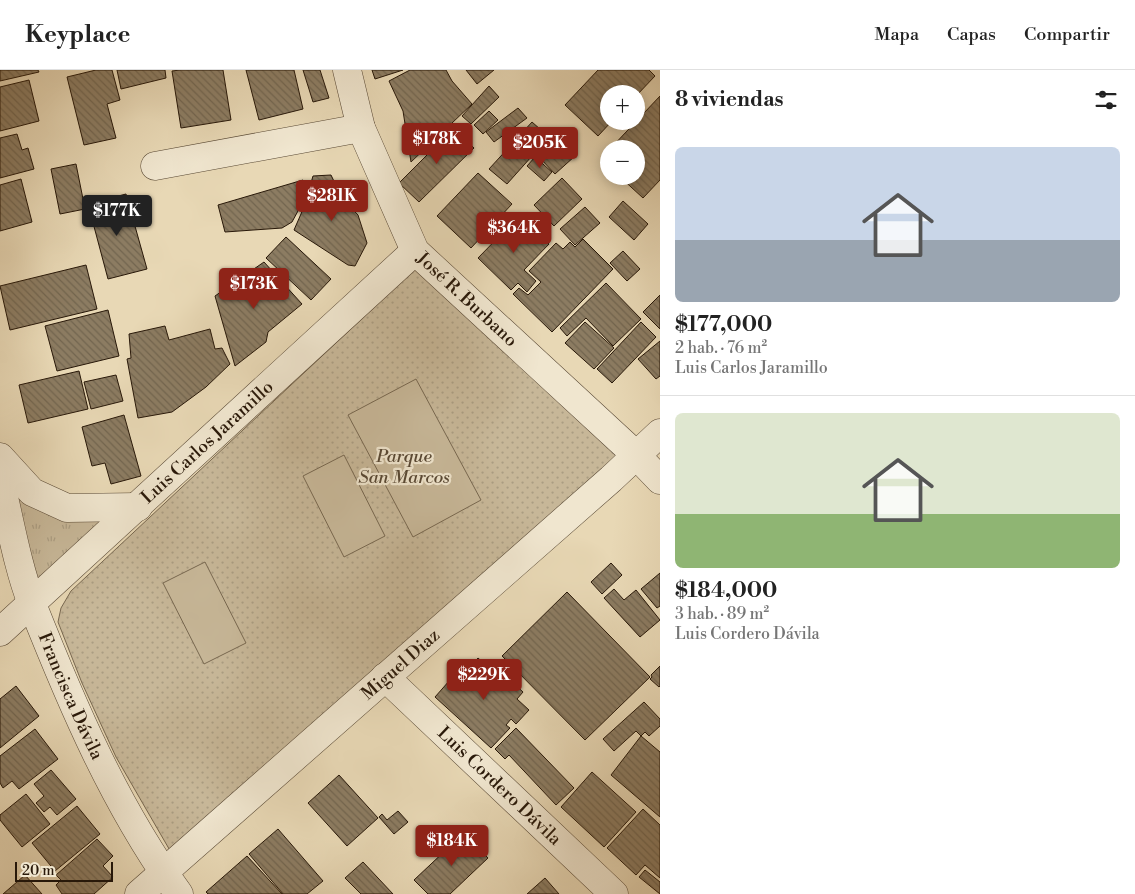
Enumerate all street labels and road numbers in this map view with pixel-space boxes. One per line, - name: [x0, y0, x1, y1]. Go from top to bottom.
- street label: José R. Burbano: [411, 246, 523, 352]
- street label: Luis Carlos Jaramillo: [136, 375, 278, 509]
- street label: Miguel Diaz: [356, 623, 444, 705]
- street label: Francisca Dávila: [33, 629, 109, 764]
- street label: Luis Cordero Dávila: [433, 721, 567, 851]

